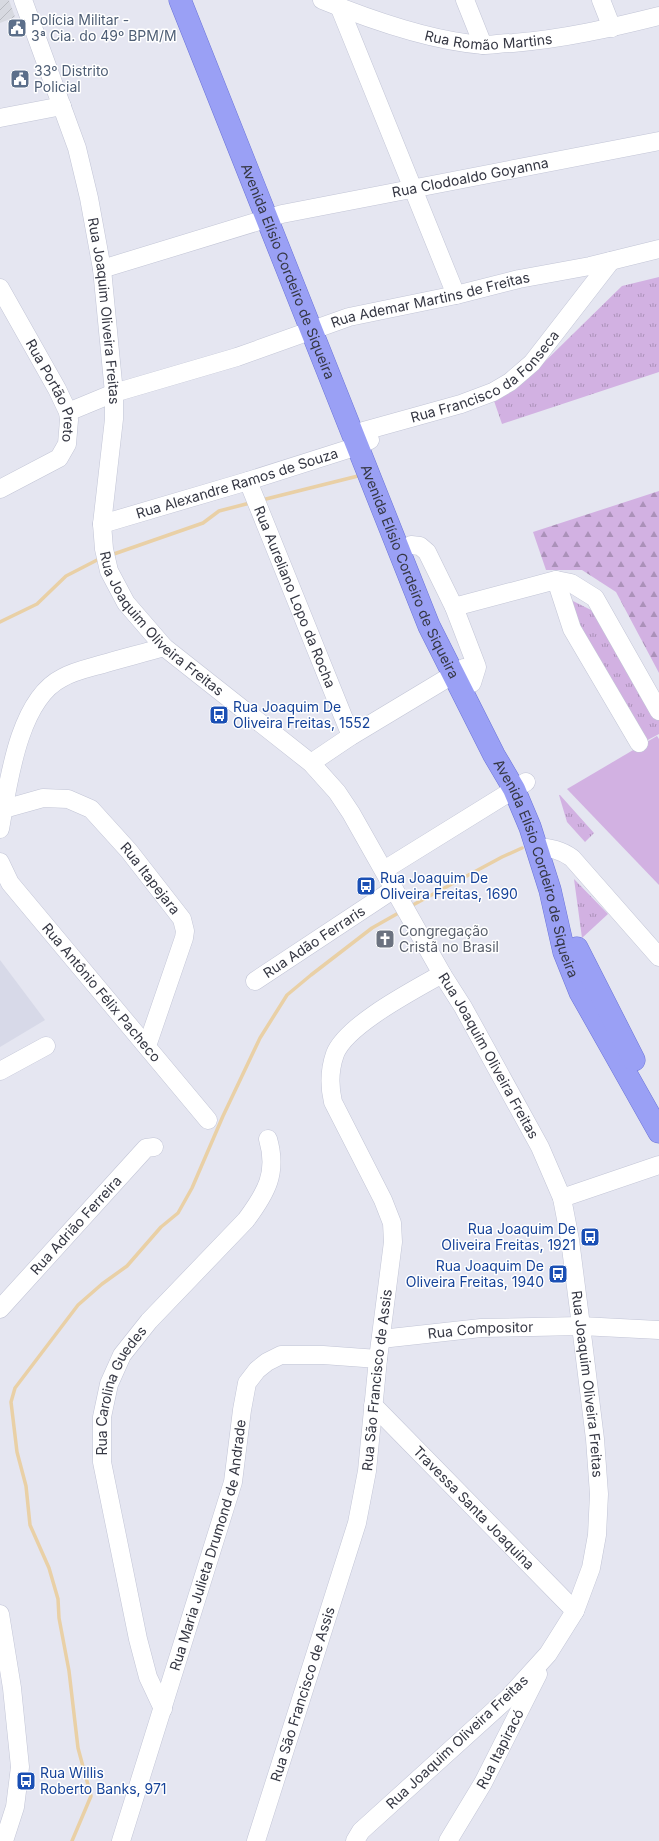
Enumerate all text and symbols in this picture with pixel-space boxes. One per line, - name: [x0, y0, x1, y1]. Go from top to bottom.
- place label: Polícia Militar - 3ª Cia. do 49º BPM/M: [31, 11, 177, 44]
- public building icon: Polícia Militar - 3ª Cia. do 49º BPM/M: [6, 17, 28, 39]
- street label: Rua Romão Martins: [423, 26, 553, 53]
- place label: 33º Distrito Policial: [34, 62, 109, 95]
- public building icon: 33º Distrito Policial: [9, 68, 31, 90]
- street label: Rua Clodoaldo Goyanna: [390, 154, 550, 201]
- street label: Avenida Elísio Cordeiro de Siqueira: [238, 161, 339, 381]
- street label: Rua Joaquim Oliveira Freitas: [85, 216, 123, 404]
- street label: Rua Ademar Martins de Freitas: [328, 268, 531, 331]
- street label: Rua Francisco da Fonseca: [408, 327, 562, 426]
- street label: Rua Portão Preto: [23, 336, 78, 443]
- street label: Rua Alexandre Ramos de Souza: [134, 444, 340, 522]
- street label: Avenida Elísio Cordeiro de Siqueira: [358, 462, 463, 681]
- street label: Rua Aureliano Lopo da Rocha: [251, 503, 340, 690]
- street label: Rua Joaquim Oliveira Freitas: [97, 549, 227, 699]
- place label: Rua Joaquim De Oliveira Freitas, 1552: [233, 698, 370, 731]
- bus stop icon: Rua Joaquim De Oliveira Freitas, 1552: [208, 704, 230, 726]
- street label: Avenida Elísio Cordeiro de Siqueira: [490, 756, 582, 980]
- street label: Rua Itapejara: [117, 838, 184, 917]
- place label: Rua Joaquim De Oliveira Freitas, 1690: [380, 869, 518, 902]
- bus stop icon: Rua Joaquim De Oliveira Freitas, 1690: [355, 875, 377, 897]
- street label: Rua Adão Ferraris: [260, 902, 368, 981]
- street label: Rua Antônio Félix Pacheco: [39, 919, 165, 1065]
- place label: Congregação Cristã no Brasil: [399, 922, 499, 955]
- church icon: Congregação Cristã no Brasil: [374, 928, 396, 950]
- street label: Rua Joaquim Oliveira Freitas: [435, 969, 543, 1142]
- street label: Rua Adrião Ferreira: [26, 1172, 125, 1278]
- place label: Rua Joaquim De Oliveira Freitas, 1921: [441, 1220, 576, 1253]
- bus stop icon: Rua Joaquim De Oliveira Freitas, 1921: [579, 1226, 601, 1248]
- place label: Rua Joaquim De Oliveira Freitas, 1940: [406, 1257, 544, 1290]
- bus stop icon: Rua Joaquim De Oliveira Freitas, 1940: [547, 1263, 569, 1285]
- street label: Rua São Francisco de Assis: [358, 1288, 395, 1472]
- street label: Rua Joaquim Oliveira Freitas: [569, 1289, 607, 1478]
- street label: Rua Compositor: [427, 1318, 534, 1342]
- street label: Rua Carolina Guedes: [93, 1322, 150, 1456]
- street label: Rua Maria Julieta Drumond de Andrade: [166, 1418, 249, 1673]
- street label: Travessa Santa Joaquina: [410, 1442, 538, 1573]
- street label: Rua São Francisco de Assis: [266, 1604, 338, 1784]
- street label: Rua Joaquim Oliveira Freitas: [382, 1671, 531, 1812]
- street label: Rua Itapiracó: [473, 1706, 527, 1792]
- place label: Rua Willis Roberto Banks, 971: [40, 1764, 167, 1797]
- bus stop icon: Rua Willis Roberto Banks, 971: [15, 1770, 37, 1792]

